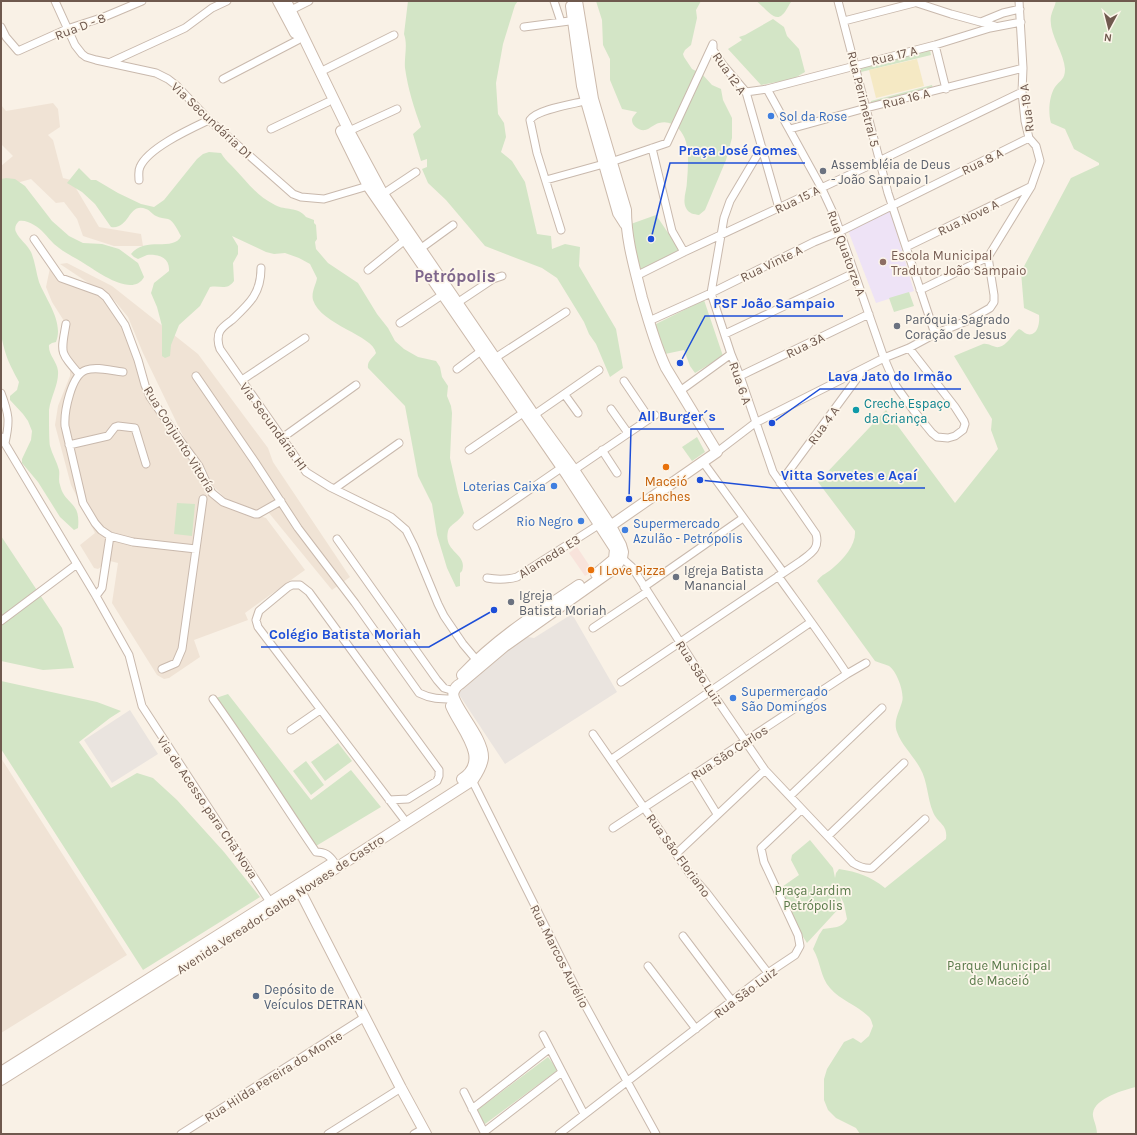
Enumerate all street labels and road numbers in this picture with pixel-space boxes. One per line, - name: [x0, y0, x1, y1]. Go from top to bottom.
- street label: Rua D - 8: [53, 10, 108, 43]
- street label: Rua 17 A: [869, 42, 919, 68]
- street label: Rua 12 A: [710, 49, 750, 98]
- street label: Rua Perimetral 5: [844, 50, 883, 149]
- street label: Via Secundária D1: [168, 79, 255, 162]
- street label: Rua 19 A: [1016, 82, 1037, 133]
- street label: Rua 16 A: [881, 85, 932, 112]
- street label: Rua 8 A: [959, 145, 1006, 178]
- street label: Rua 15 A: [772, 182, 823, 217]
- street label: Rua Nove A: [935, 196, 1002, 239]
- street label: Rua Quatorze A: [824, 208, 869, 298]
- street label: Rua Vinte A: [738, 242, 805, 285]
- street label: Rua 3A: [783, 329, 828, 361]
- street label: Rua 6 A: [726, 360, 755, 407]
- street label: Via Secundária H1: [237, 379, 311, 473]
- street label: Rua Conjunto Vitoría: [141, 383, 218, 495]
- street label: Rua 4 A: [804, 403, 843, 447]
- street label: Alameda E3: [516, 532, 583, 581]
- street label: Rua São Luiz: [673, 638, 726, 709]
- street label: Rua São Carlos: [688, 722, 771, 783]
- street label: Via de Acesso para Chã Nova: [154, 733, 261, 882]
- street label: Rua São Floriano: [643, 811, 714, 900]
- street label: Avenida Vereador Galba Novaes de Castro: [174, 832, 387, 977]
- street label: Rua Marcos Aurélio: [527, 902, 592, 1010]
- street label: Rua São Luiz: [711, 964, 780, 1021]
- street label: Rua Hilda Pereira do Monte: [202, 1028, 345, 1125]

